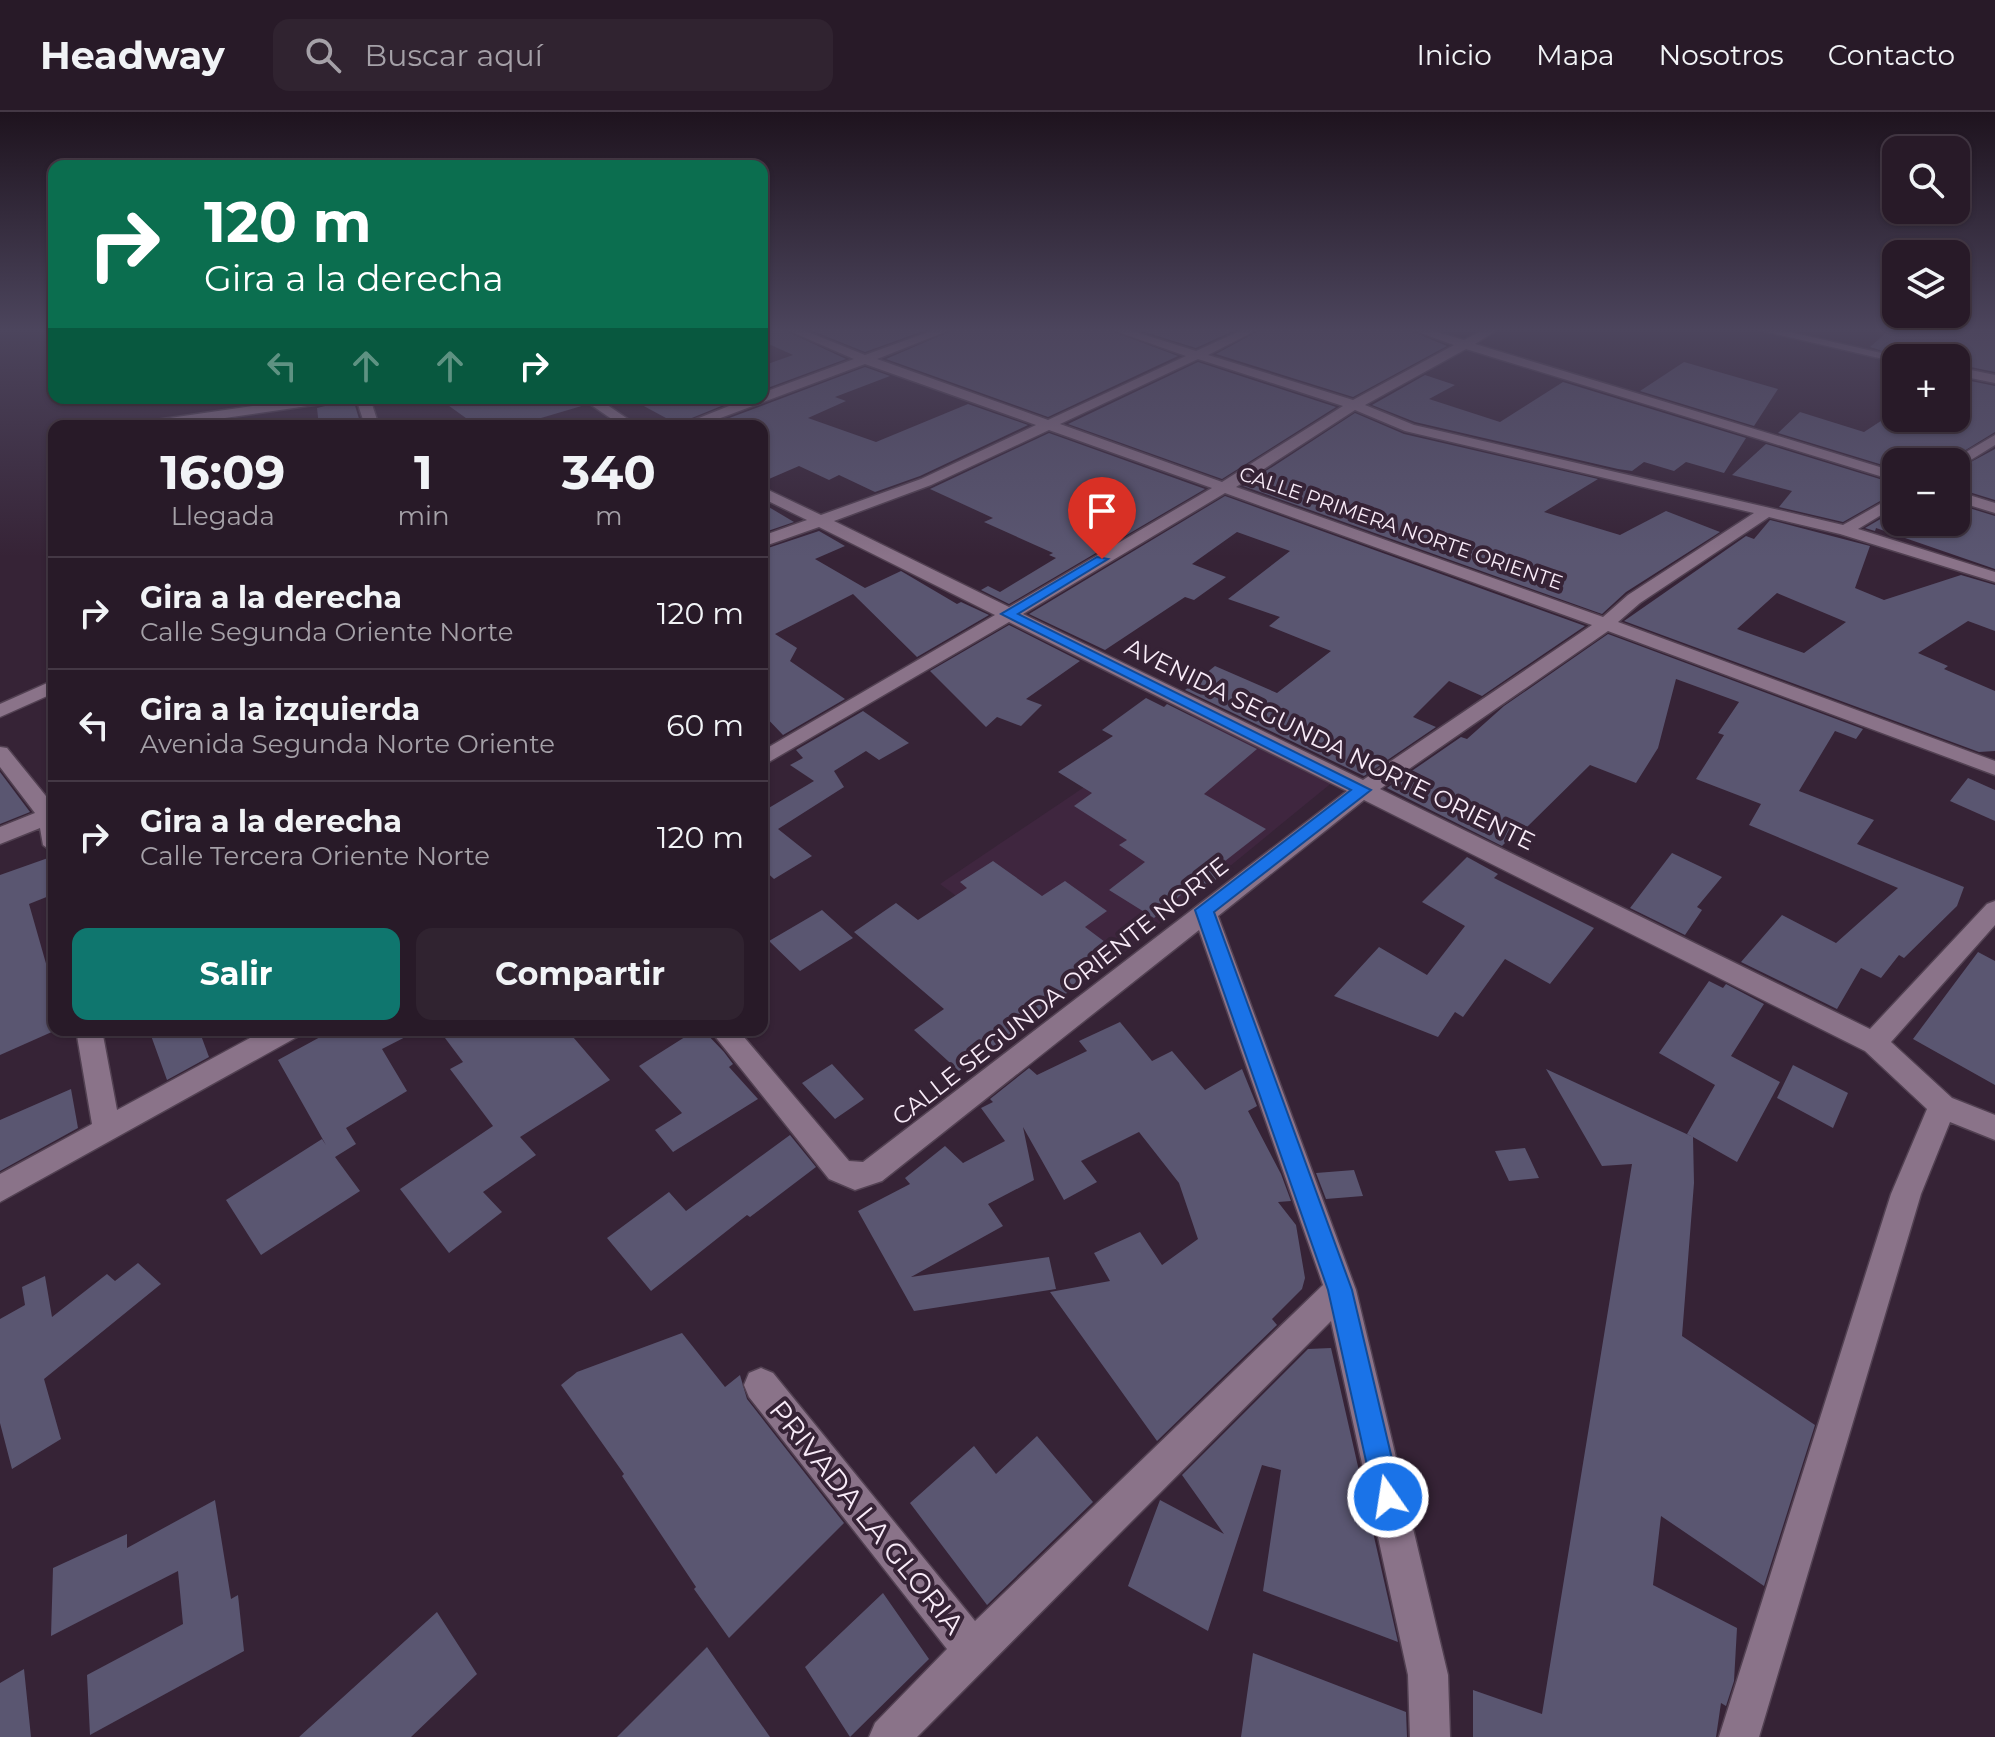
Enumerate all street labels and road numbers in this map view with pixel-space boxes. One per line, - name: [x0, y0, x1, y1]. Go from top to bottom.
- street label: CALLE PRIMERA NORTE ORIENTE: [1236, 461, 1566, 595]
- street label: AVENIDA SEGUNDA NORTE ORIENTE: [1120, 632, 1540, 856]
- street label: CALLE SEGUNDA ORIENTE NORTE: [886, 851, 1234, 1131]
- street label: PRIVADA LA GLORIA: [762, 1393, 972, 1641]

